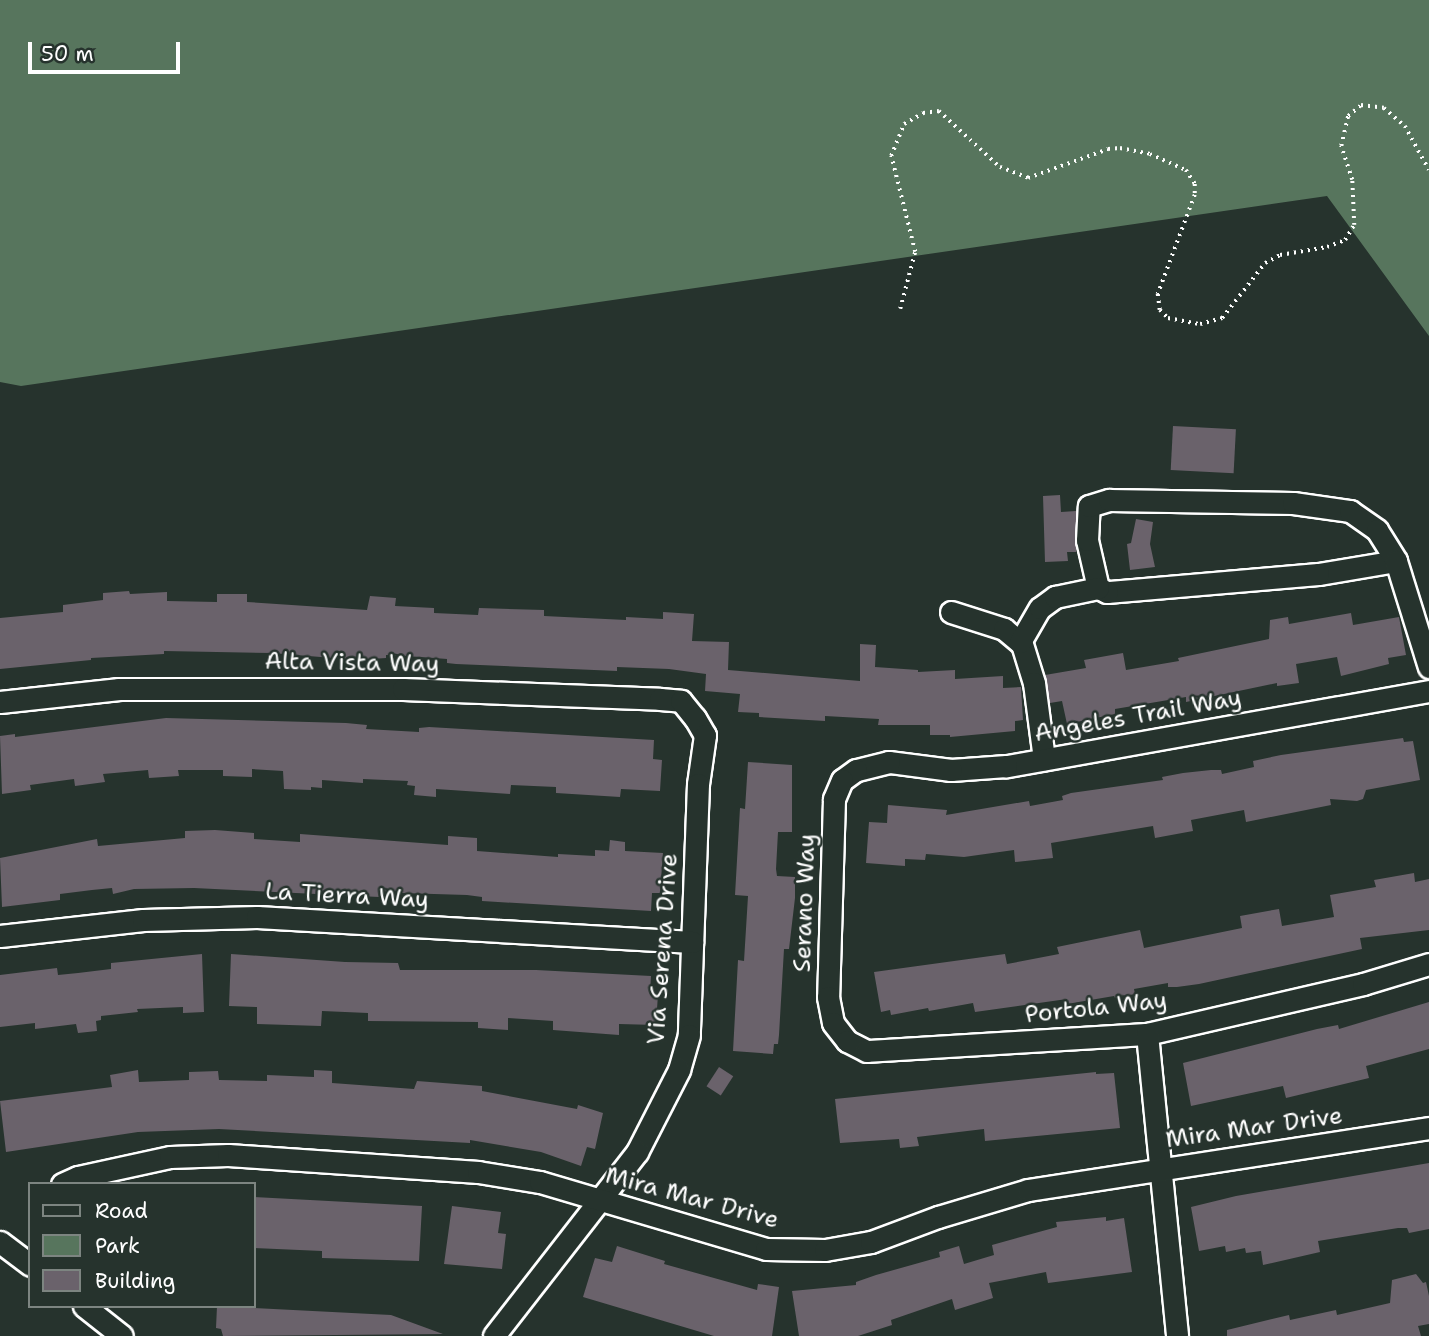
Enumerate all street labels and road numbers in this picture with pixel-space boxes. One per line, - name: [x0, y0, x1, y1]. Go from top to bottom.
- street label: Alta Vista Way: [264, 647, 440, 679]
- street label: Angeles Trail Way: [1032, 684, 1244, 748]
- street label: Serano Way: [788, 833, 822, 973]
- street label: Via Serena Drive: [642, 852, 684, 1046]
- street label: La Tierra Way: [264, 877, 430, 915]
- street label: Portola Way: [1023, 986, 1169, 1030]
- street label: Mira Mar Drive: [1164, 1101, 1344, 1155]
- street label: Mira Mar Drive: [602, 1161, 782, 1235]

